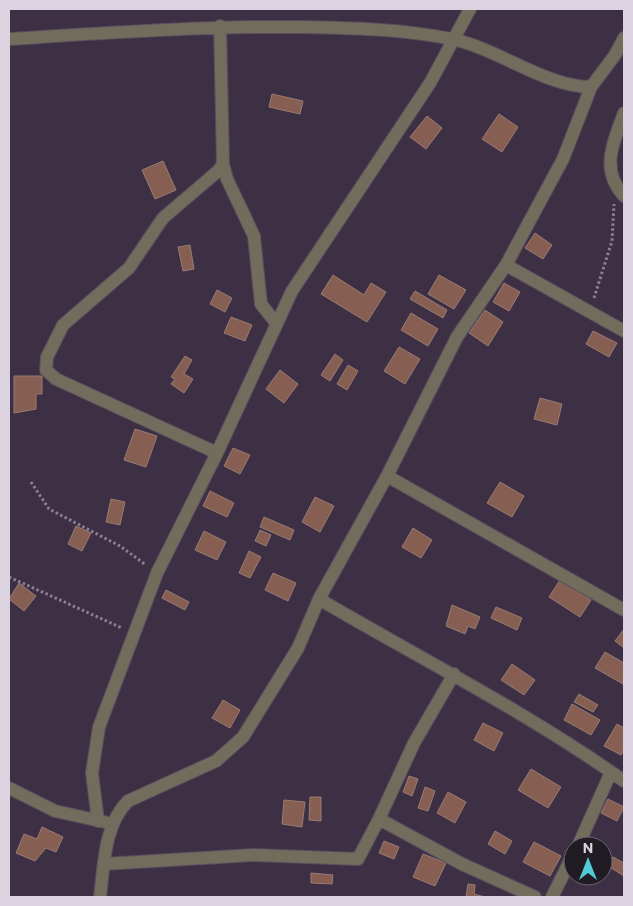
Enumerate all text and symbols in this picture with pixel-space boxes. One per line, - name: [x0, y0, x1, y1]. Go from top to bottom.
- north arrow: [563, 836, 613, 886]
- text: N: [583, 839, 593, 856]

